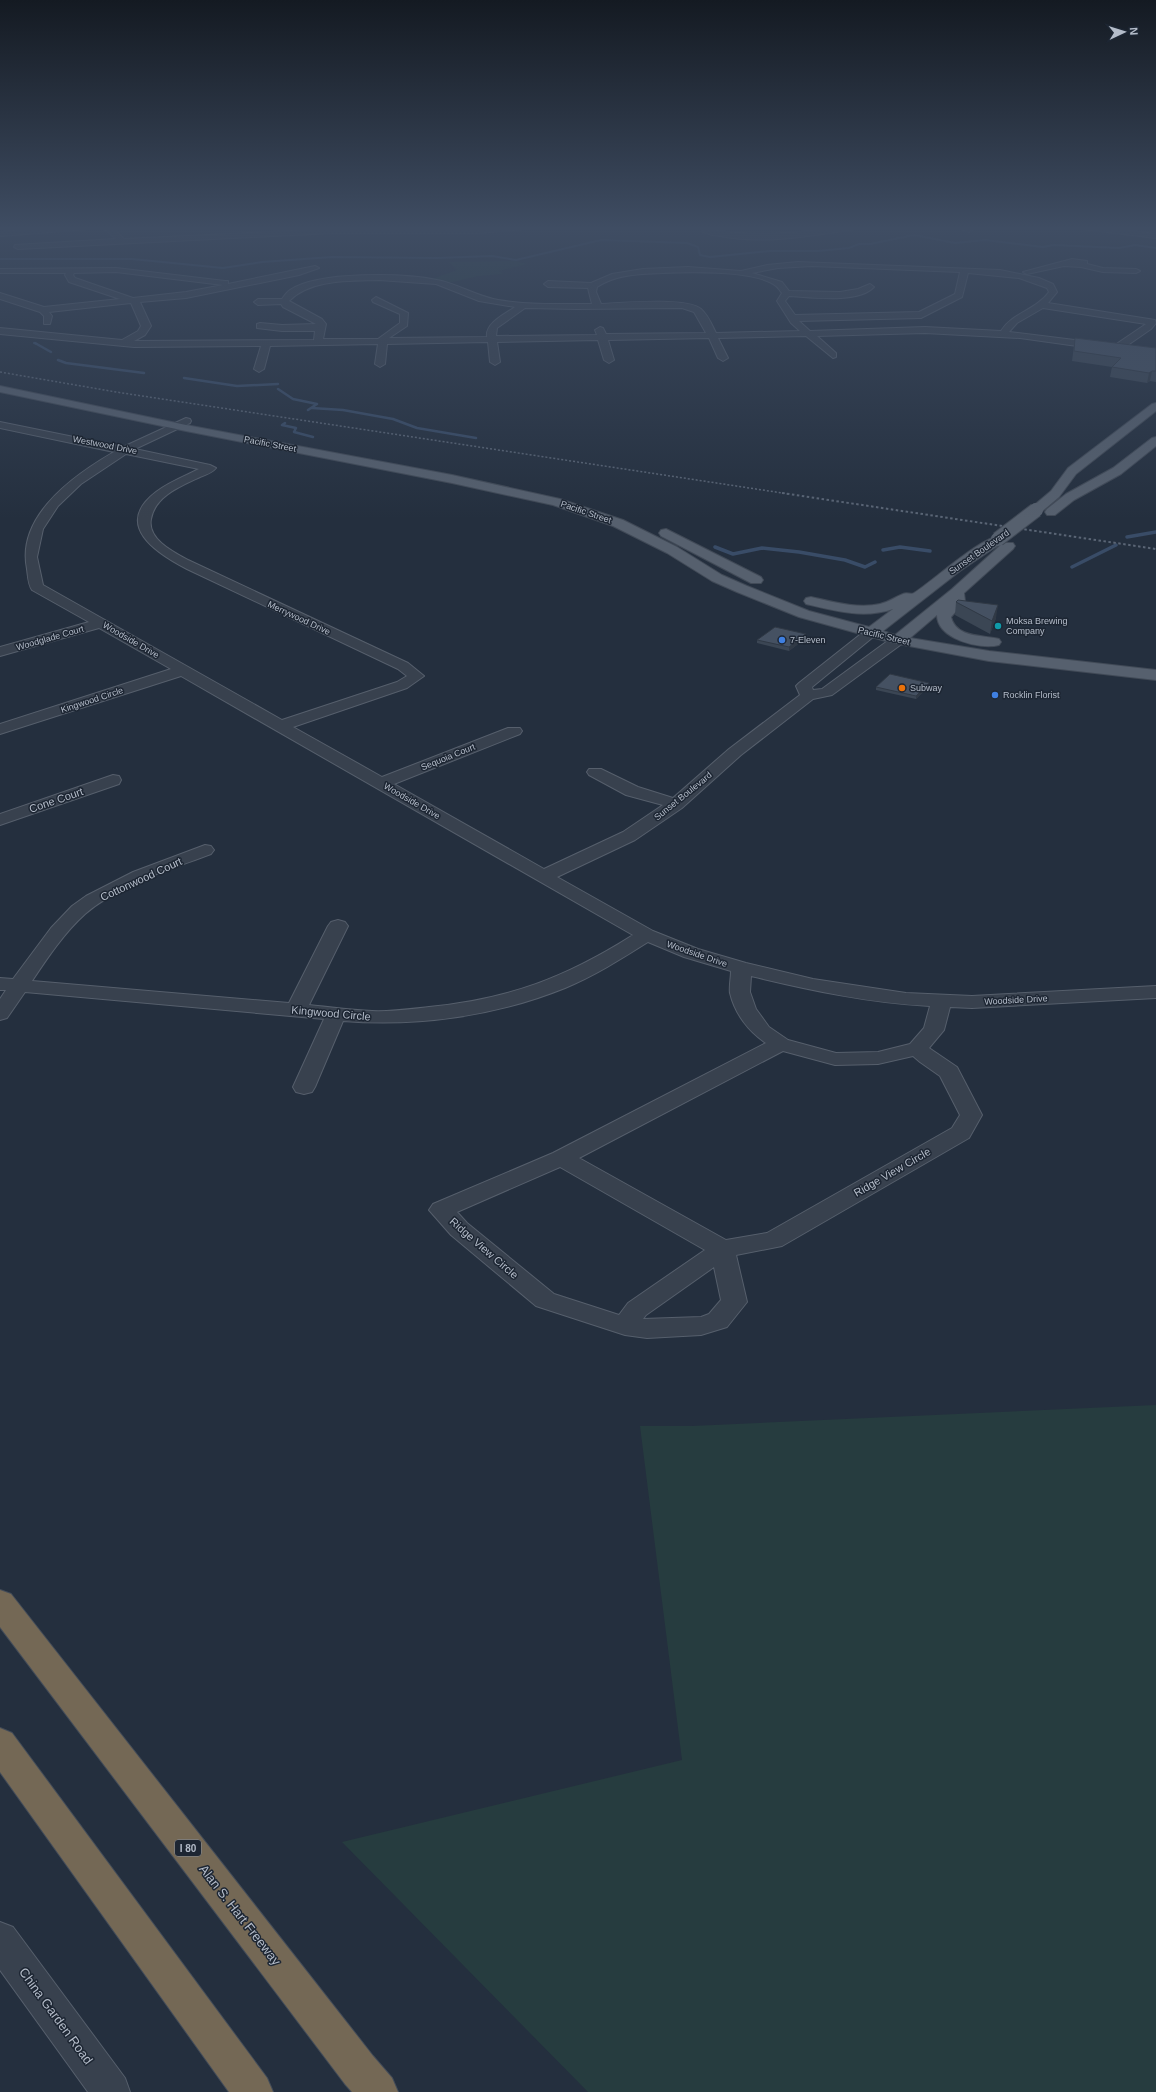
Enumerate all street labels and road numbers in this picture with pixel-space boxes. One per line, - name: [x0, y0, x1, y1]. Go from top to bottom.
- street label: Westwood Drive: [72, 434, 138, 456]
- street label: Pacific Street: [243, 434, 297, 454]
- street label: Pacific Street: [559, 499, 613, 526]
- street label: Sunset Boulevard: [947, 528, 1011, 576]
- street label: Merrywood Drive: [266, 599, 332, 637]
- street label: Woodside Drive: [101, 620, 161, 660]
- street label: Woodglade Court: [15, 623, 85, 652]
- street label: Pacific Street: [857, 625, 911, 647]
- street label: Kingwood Circle: [60, 685, 124, 715]
- street label: Sequoia Court: [419, 741, 477, 772]
- street label: Sunset Boulevard: [652, 770, 714, 822]
- street label: Woodside Drive: [382, 781, 442, 821]
- street label: Cone Court: [27, 785, 85, 815]
- street label: Cottonwood Court: [98, 855, 184, 903]
- street label: Woodside Drive: [665, 939, 729, 969]
- street label: Woodside Drive: [984, 993, 1048, 1007]
- street label: Kingwood Circle: [291, 1004, 371, 1022]
- street label: Ridge View Circle: [851, 1145, 933, 1199]
- street label: Ridge View Circle: [447, 1215, 521, 1281]
- road number: I 80: [175, 1840, 201, 1856]
- street label: Alan S. Hart Freeway: [196, 1862, 284, 1969]
- street label: China Garden Road: [16, 1965, 96, 2067]

